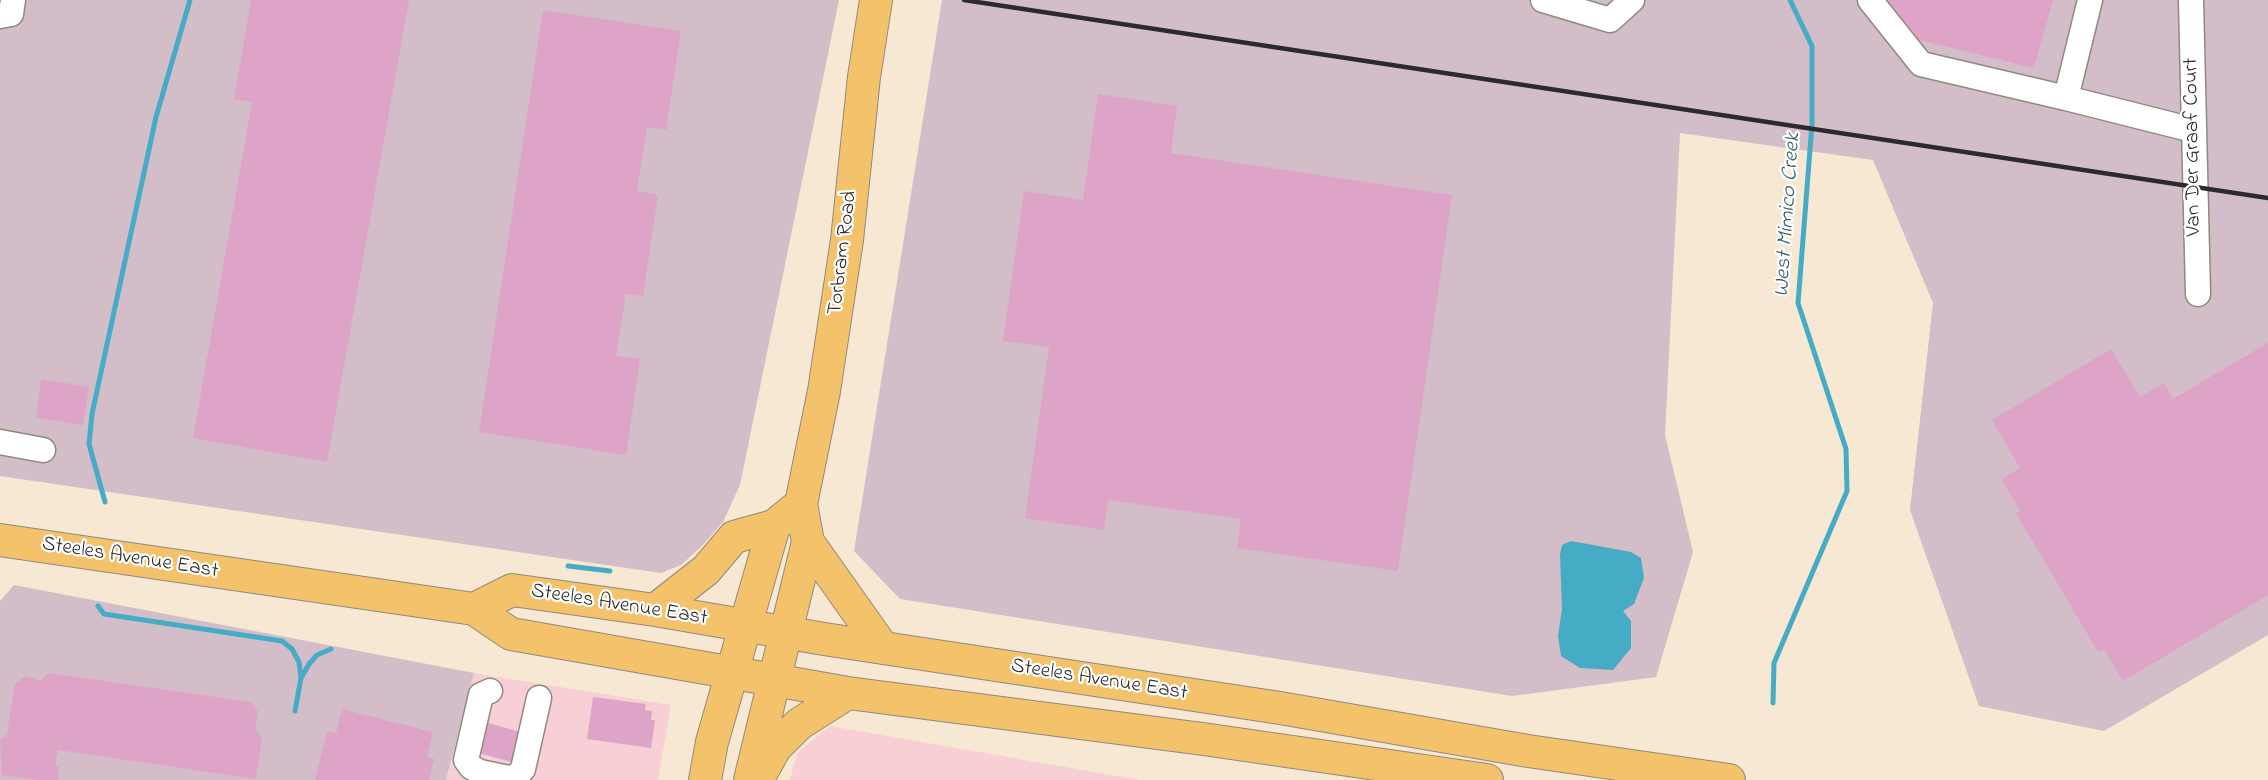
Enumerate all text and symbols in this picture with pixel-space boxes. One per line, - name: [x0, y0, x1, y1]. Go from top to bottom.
- street label: Van Der Graaf Court: [2180, 57, 2208, 237]
- water label: West Mimico Creek: [1770, 132, 1808, 298]
- street label: Torbram Road: [824, 190, 864, 316]
- street label: Steeles Avenue East: [40, 533, 220, 585]
- street label: Steeles Avenue East: [529, 580, 709, 632]
- street label: Steeles Avenue East: [1009, 655, 1189, 707]

